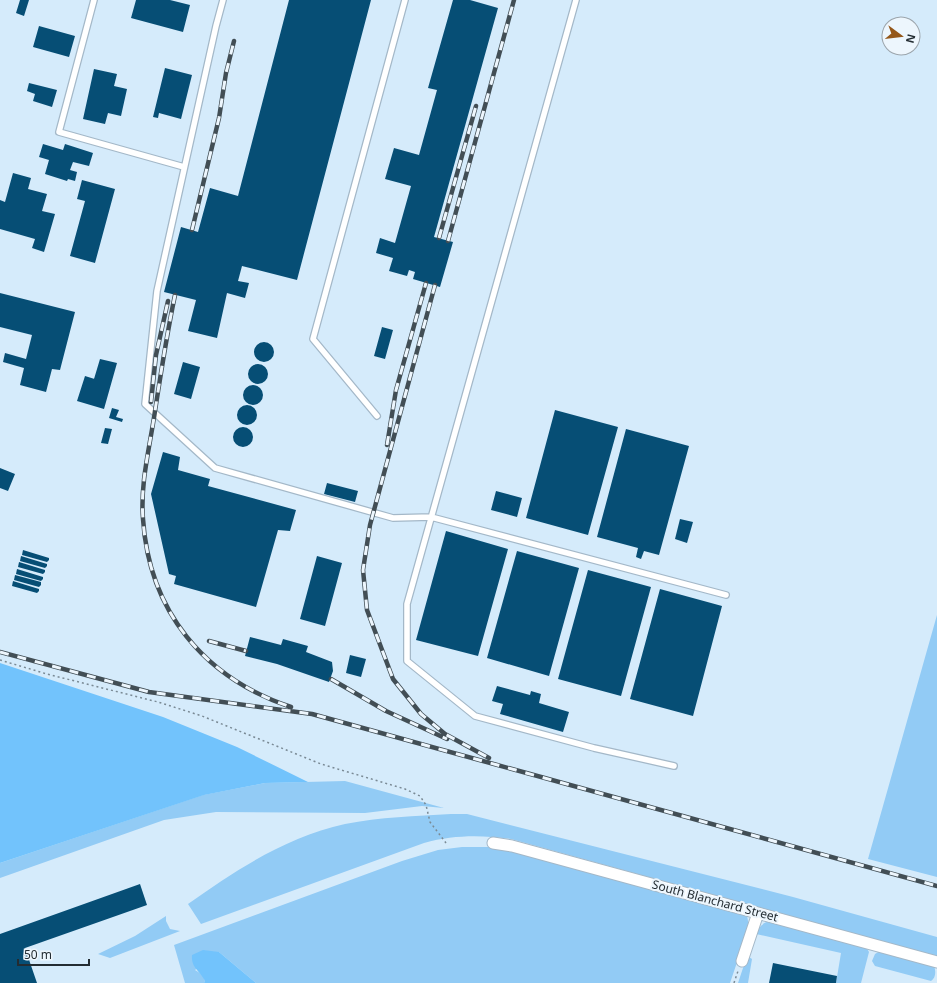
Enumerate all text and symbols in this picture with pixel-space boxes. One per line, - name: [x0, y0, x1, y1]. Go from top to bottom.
- north arrow: [881, 16, 921, 56]
- text: N: [903, 32, 920, 45]
- street label: South Blanchard Street: [650, 876, 781, 926]
- scale bar: [18, 941, 89, 967]
- text: 50 m: [24, 946, 52, 963]

